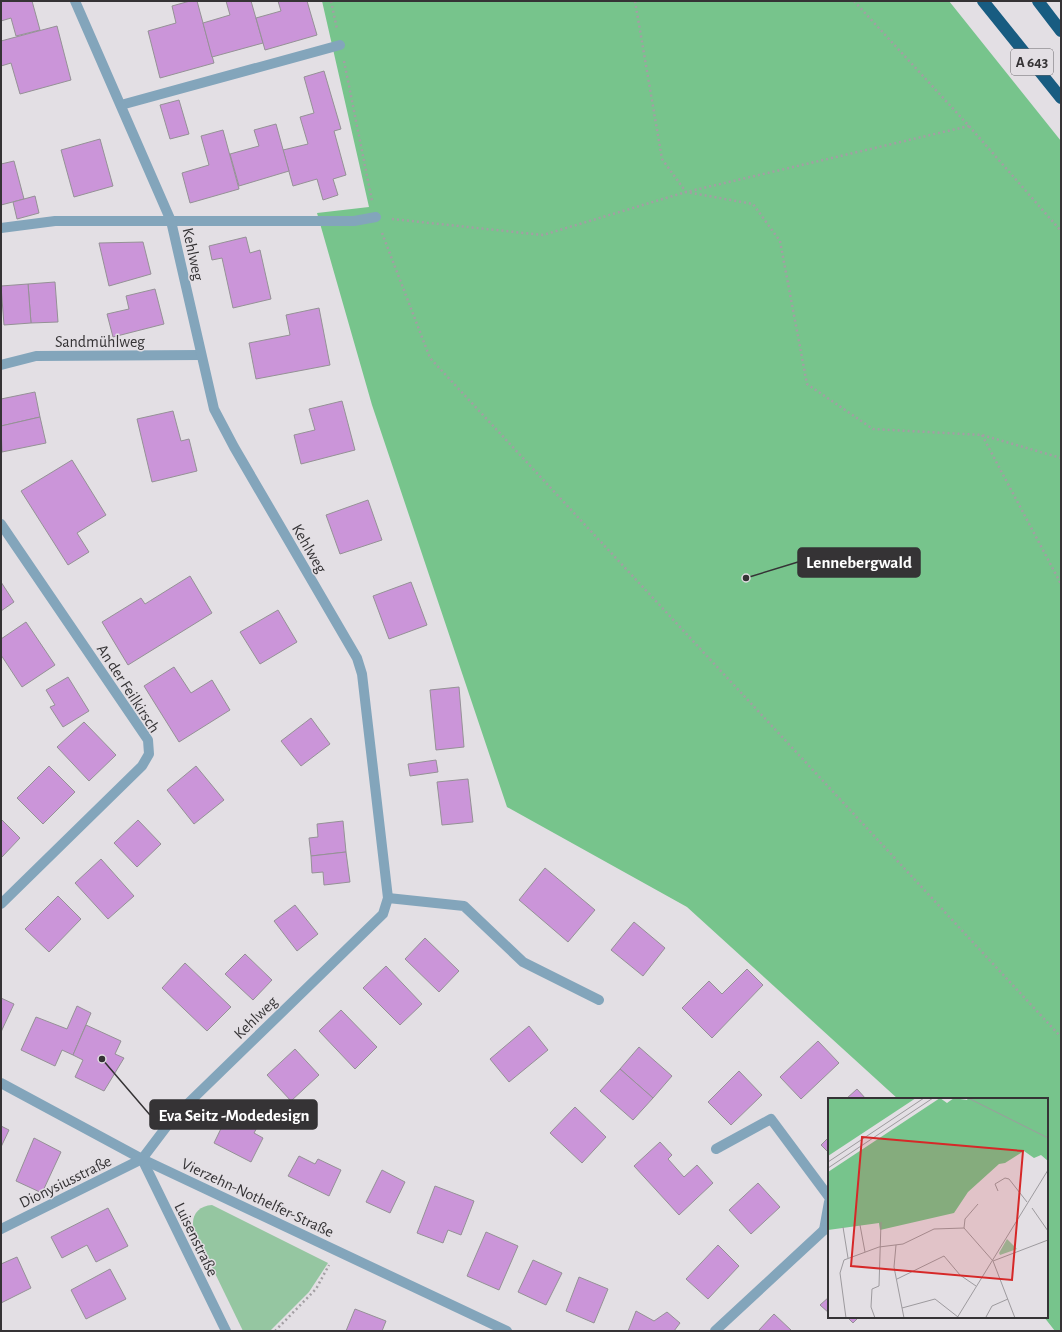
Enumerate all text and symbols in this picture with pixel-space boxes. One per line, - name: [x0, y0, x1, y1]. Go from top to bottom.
- road number: A 643: [1011, 49, 1053, 75]
- street label: Kehlweg: [180, 226, 206, 282]
- street label: Sandmühlweg: [55, 334, 145, 350]
- street label: Kehlweg: [289, 521, 330, 576]
- callout: Lennebergwald: [798, 548, 920, 577]
- text: Lennebergwald: [806, 554, 912, 571]
- street label: An der Feilkirsch: [94, 642, 163, 736]
- street label: Kehlweg: [231, 993, 281, 1042]
- inset map: [828, 1098, 1048, 1318]
- callout: Eva Seitz -Modedesign: [150, 1100, 317, 1129]
- text: Eva Seitz -Modedesign: [158, 1107, 310, 1124]
- street label: Dionysiusstraße: [17, 1153, 114, 1212]
- street label: Vierzehn-Nothelfer-Straße: [179, 1156, 336, 1240]
- street label: Luisenstraße: [171, 1200, 221, 1279]

